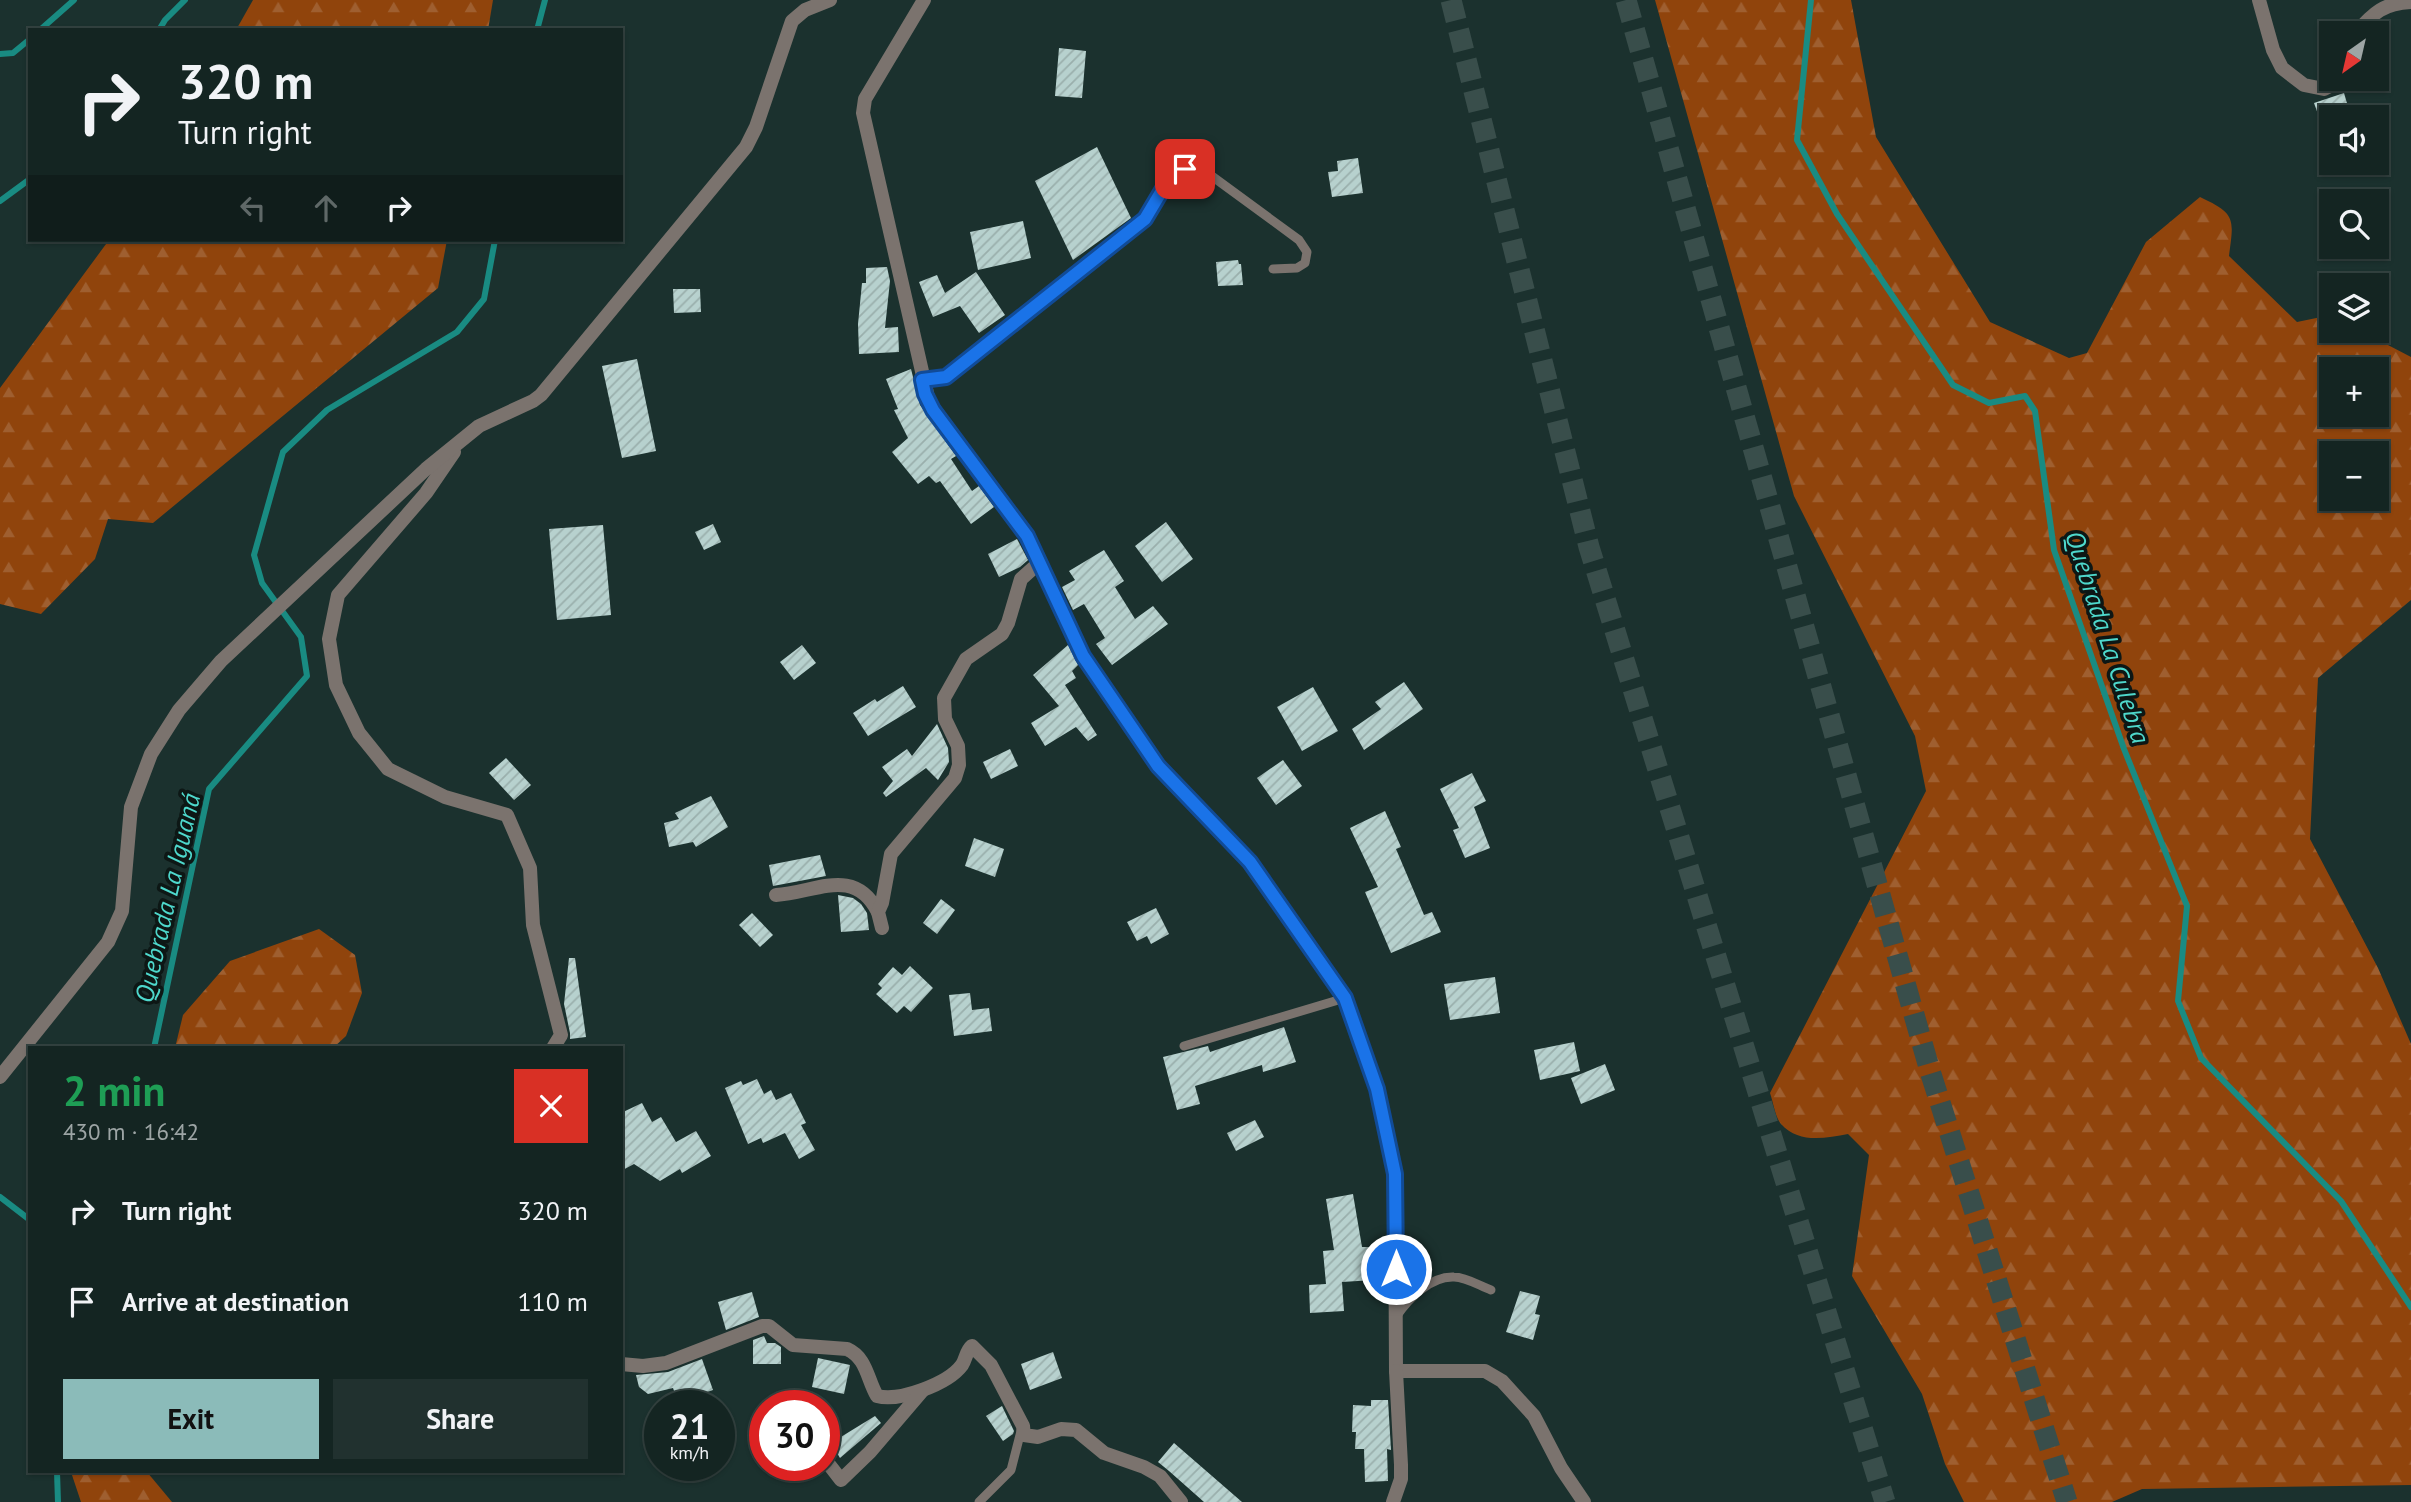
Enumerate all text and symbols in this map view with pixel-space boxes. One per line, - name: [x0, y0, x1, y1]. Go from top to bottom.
- north arrow: [2319, 21, 2389, 91]
- map controls: [2319, 21, 2389, 511]
- text: 320 m: [178, 49, 313, 113]
- icon: right: [63, 56, 154, 147]
- button: sound: [2319, 105, 2389, 175]
- text: Turn right: [178, 111, 312, 153]
- pin: [1155, 139, 1215, 199]
- icon: arrive: [1166, 150, 1204, 188]
- icon: left: [234, 189, 272, 227]
- icon: ahead: [307, 189, 345, 227]
- icon: right: [380, 189, 418, 227]
- button: search: [2319, 189, 2389, 259]
- button: layers: [2319, 273, 2389, 343]
- button: +: [2319, 357, 2389, 427]
- button: −: [2319, 441, 2389, 511]
- water label: Quebrada La Culebra: [2058, 526, 2158, 748]
- water label: Quebrada La Iguaná: [127, 790, 207, 1006]
- text: 2 min: [63, 1063, 165, 1118]
- button: close: [514, 1069, 588, 1143]
- text: 430 m · 16:42: [63, 1117, 199, 1146]
- icon: right: [63, 1192, 101, 1230]
- text: Turn right: [122, 1194, 231, 1227]
- text: 320 m: [517, 1194, 588, 1227]
- position arrow: [1359, 1232, 1433, 1306]
- icon: arrive: [63, 1283, 101, 1321]
- text: Arrive at destination: [122, 1285, 349, 1318]
- text: 110 m: [517, 1285, 588, 1318]
- button: Exit: [63, 1379, 319, 1459]
- button: Share: [333, 1379, 588, 1459]
- speed limit sign: 30: [749, 1390, 840, 1481]
- text: 21: [670, 1403, 709, 1449]
- text: km/h: [670, 1441, 709, 1464]

